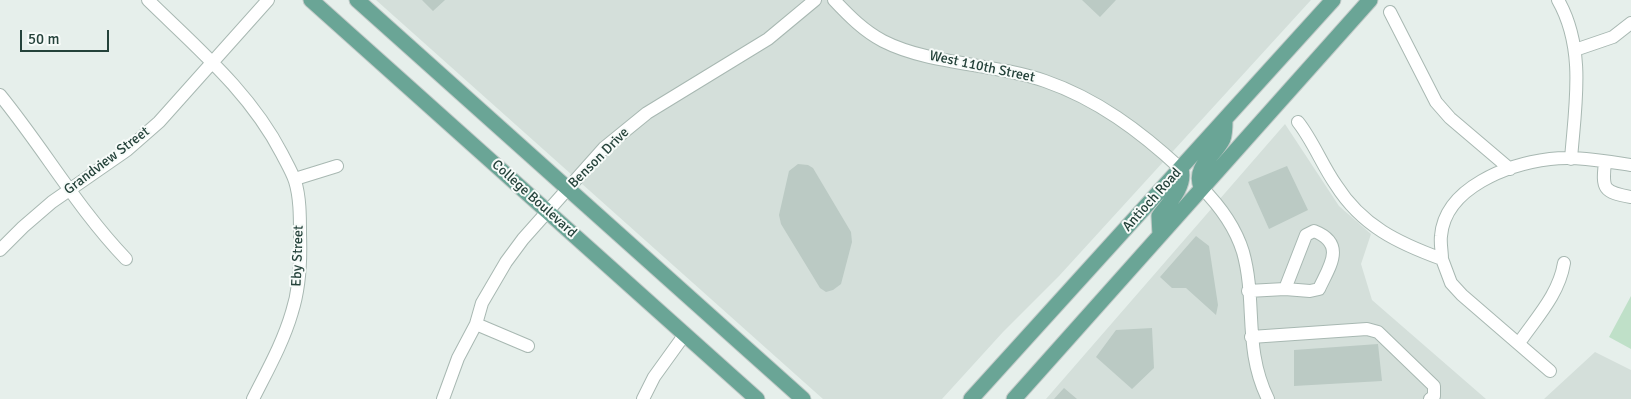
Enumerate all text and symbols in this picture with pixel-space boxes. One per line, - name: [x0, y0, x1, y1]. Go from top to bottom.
- scale bar: [22, 20, 111, 52]
- text: 50 m: [28, 30, 59, 48]
- street label: West 110th Street: [928, 48, 1036, 86]
- street label: Grandview Street: [61, 123, 153, 199]
- street label: Benson Drive: [565, 124, 633, 192]
- street label: College Boulevard: [488, 157, 580, 241]
- street label: Antioch Road: [1119, 165, 1185, 235]
- street label: Eby Street: [289, 225, 307, 287]

